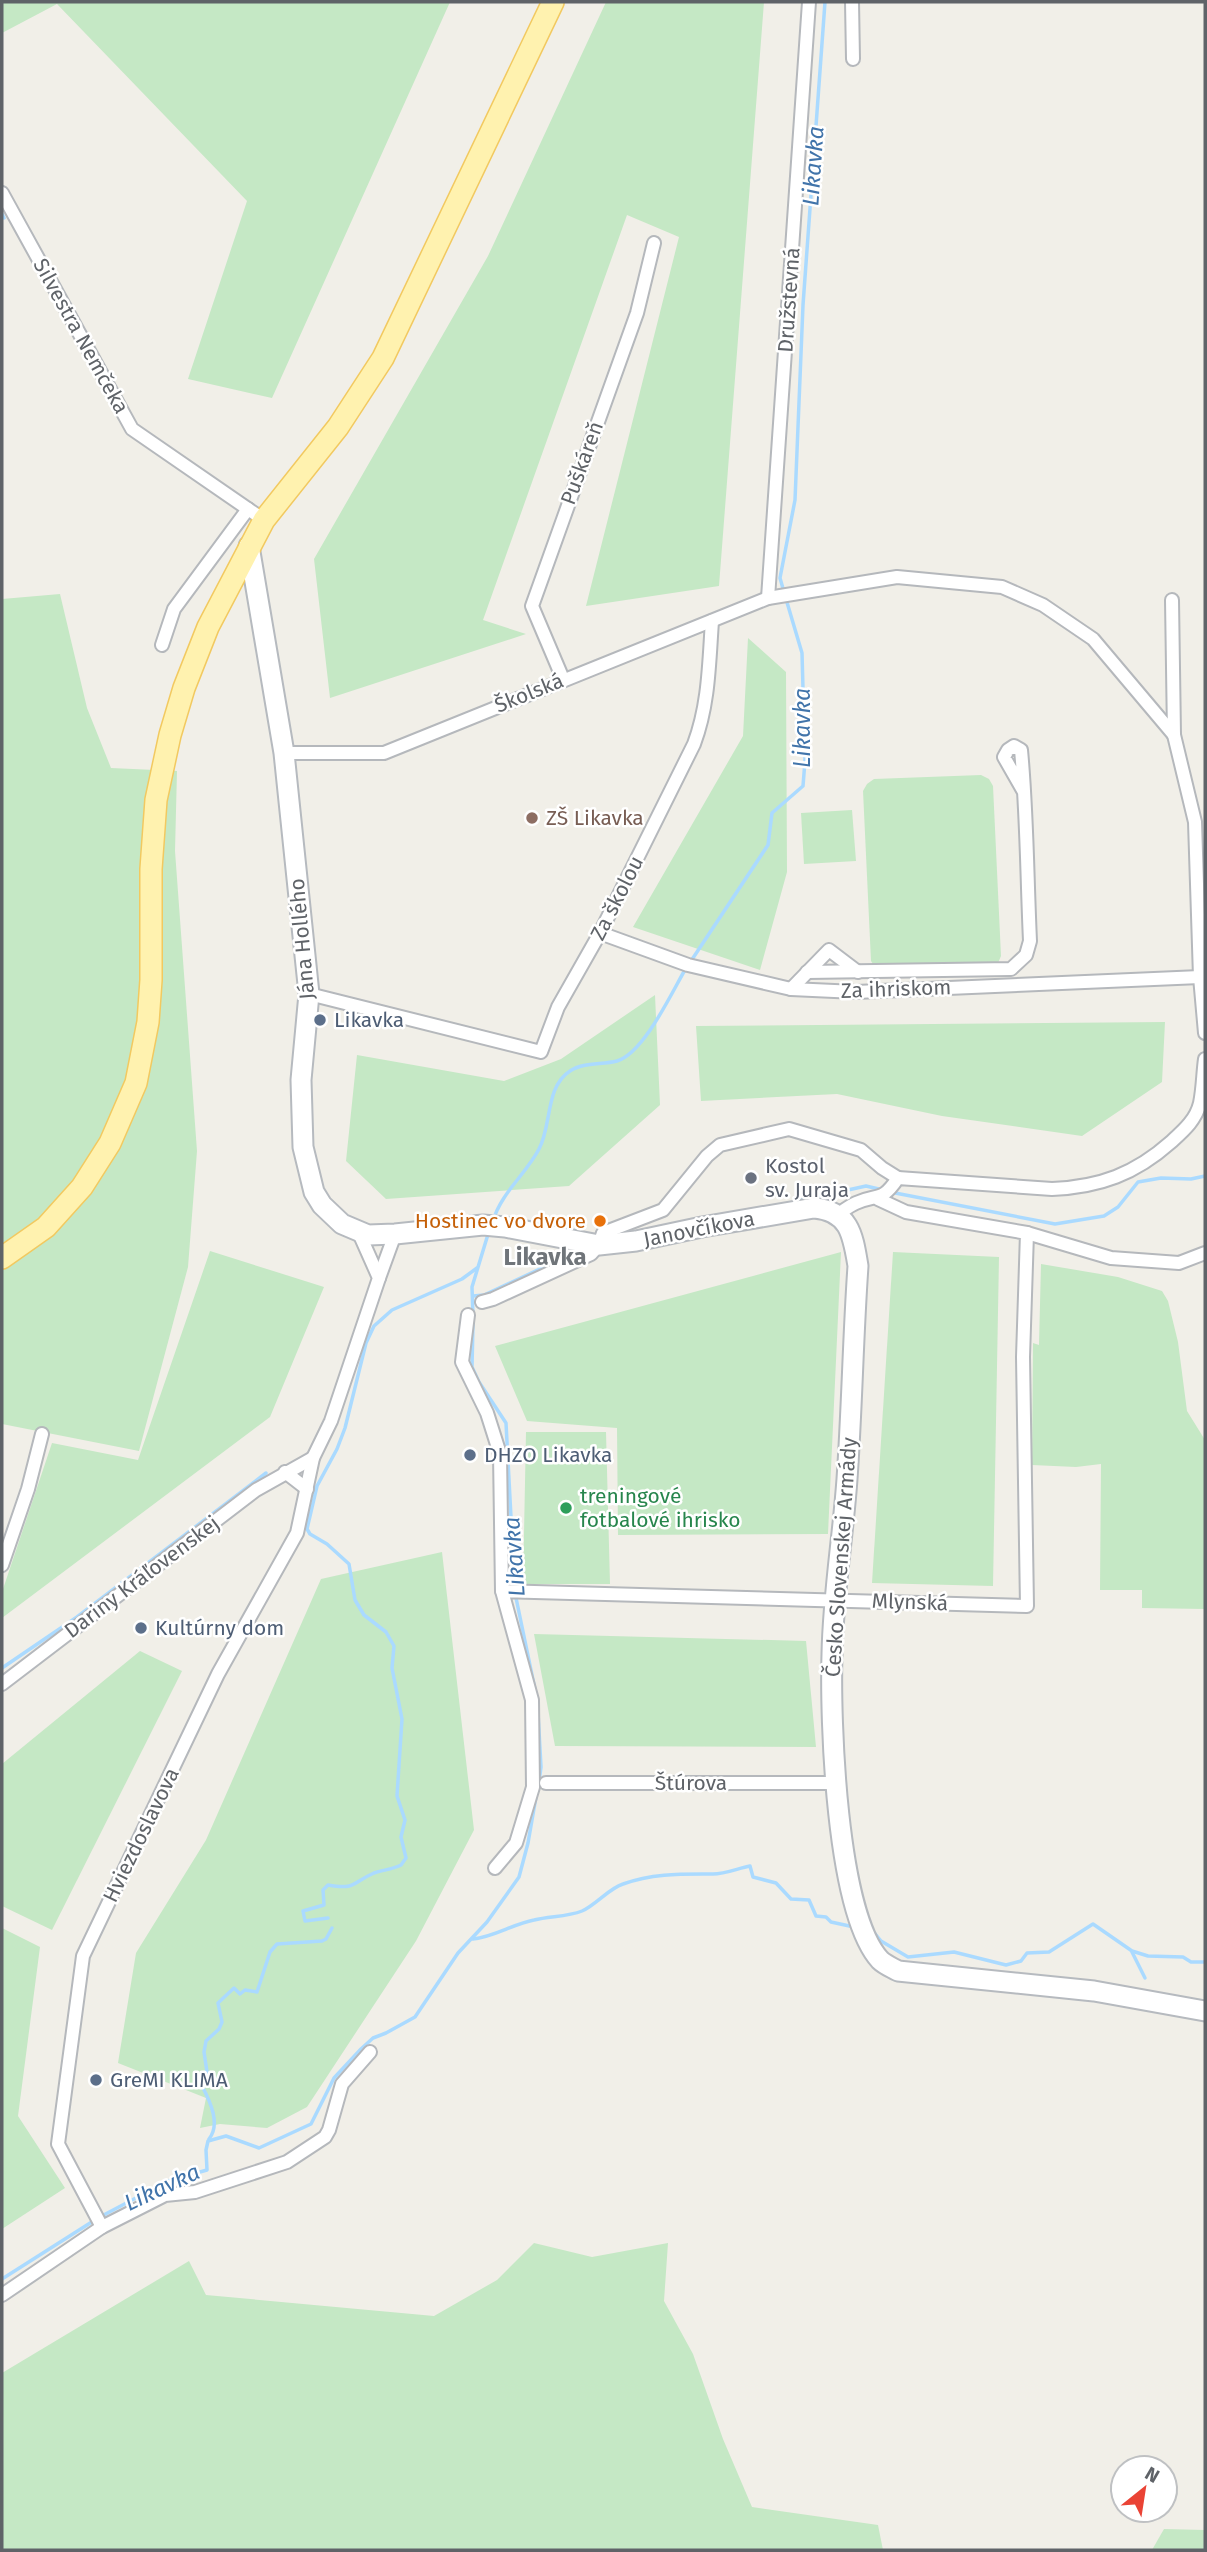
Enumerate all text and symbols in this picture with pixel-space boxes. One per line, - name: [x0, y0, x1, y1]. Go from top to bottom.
- water label: Likavka: [796, 125, 830, 207]
- street label: Družstevná: [772, 247, 806, 353]
- street label: Silvestra Nemčeka: [28, 254, 134, 418]
- street label: Puškáreň: [555, 418, 609, 508]
- street label: Školská: [491, 667, 567, 719]
- water label: Likavka: [788, 688, 816, 768]
- place label: ZŠ Likavka: [546, 805, 644, 831]
- marker: ZŠ Likavka: [524, 810, 540, 826]
- street label: Za školou: [585, 852, 649, 944]
- street label: Jána Hollého: [284, 877, 320, 1001]
- street label: Za ihriskom: [840, 974, 952, 1004]
- place label: Likavka: [334, 1007, 404, 1033]
- marker: Likavka: [312, 1012, 328, 1028]
- place label: Kostol sv. Juraja: [765, 1153, 849, 1203]
- marker: Kostol sv. Juraja: [743, 1170, 759, 1186]
- street label: Janovčíkova: [641, 1205, 757, 1253]
- place label: Hostinec vo dvore: [415, 1208, 586, 1234]
- marker: Hostinec vo dvore: [592, 1213, 608, 1229]
- district label: Likavka: [503, 1243, 587, 1271]
- street label: Česko Slovenskej Armády: [820, 1436, 862, 1678]
- place label: DHZO Likavka: [484, 1442, 612, 1468]
- marker: DHZO Likavka: [462, 1447, 478, 1463]
- place label: treningové fotbalové ihrisko: [580, 1483, 741, 1533]
- marker: treningové fotbalové ihrisko: [558, 1500, 574, 1516]
- street label: Dariny Kráľovenskej: [59, 1510, 225, 1644]
- water label: Likavka: [497, 1516, 531, 1598]
- street label: Mlynská: [871, 1588, 949, 1616]
- place label: Kultúrny dom: [155, 1615, 284, 1641]
- marker: Kultúrny dom: [133, 1620, 149, 1636]
- street label: Hviezdoslavova: [97, 1763, 185, 1907]
- street label: Štúrova: [655, 1770, 727, 1796]
- place label: GreMI KLIMA: [110, 2067, 228, 2093]
- marker: GreMI KLIMA: [88, 2072, 104, 2088]
- water label: Likavka: [120, 2157, 204, 2217]
- north arrow: [1109, 2454, 1179, 2524]
- text: N: [1141, 2462, 1163, 2488]

